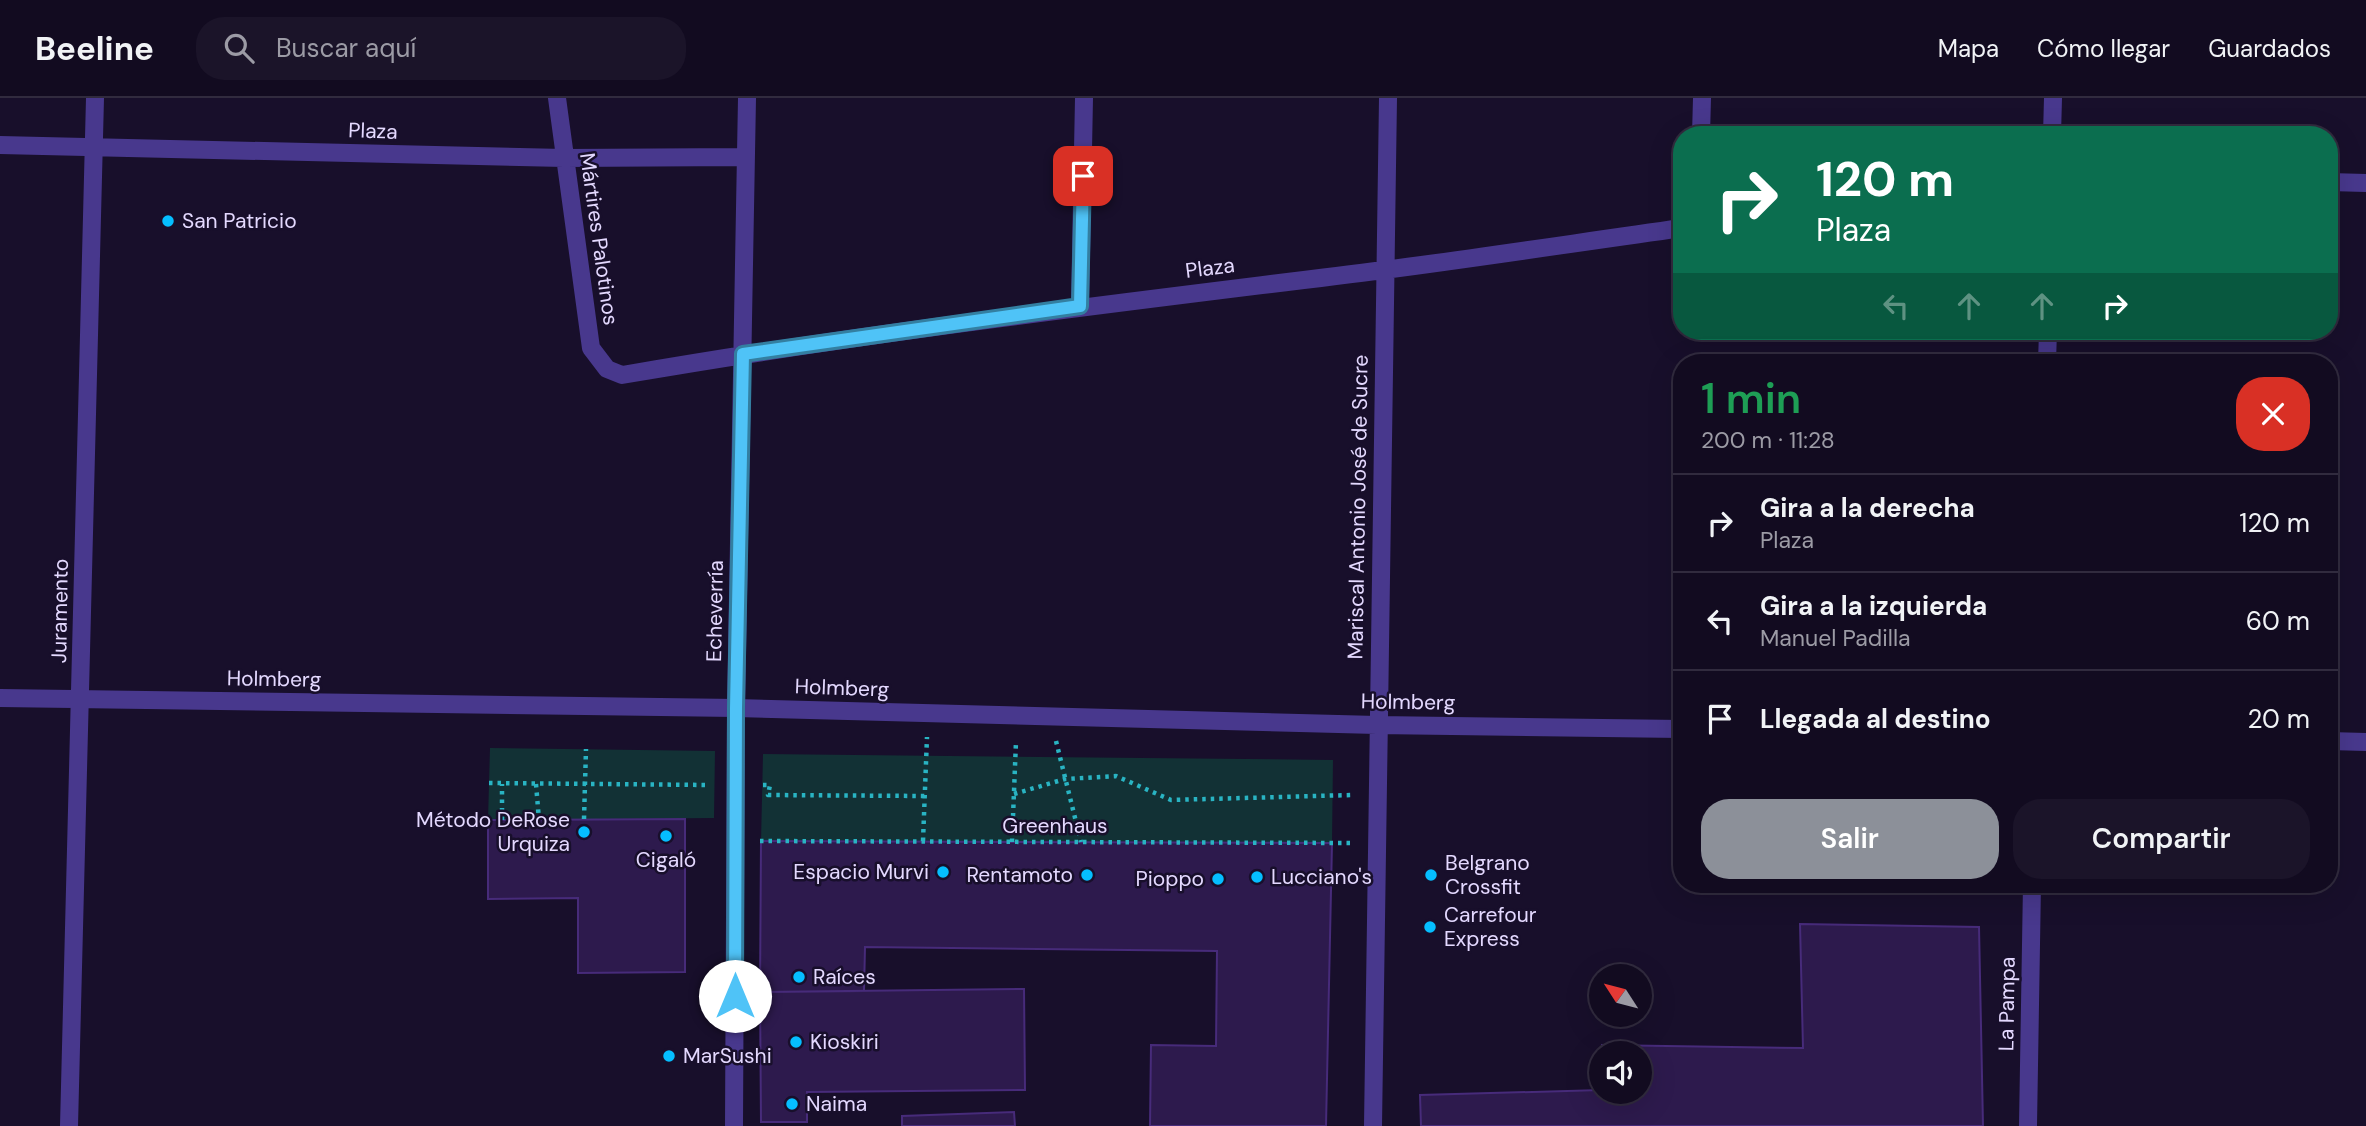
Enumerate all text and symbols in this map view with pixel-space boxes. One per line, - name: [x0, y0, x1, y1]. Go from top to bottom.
- search box: [196, 17, 686, 80]
- text: Beeline: [35, 27, 154, 70]
- icon: search: [220, 29, 258, 67]
- text: Buscar aquí: [276, 31, 416, 65]
- text: Mapa: [1938, 33, 1999, 64]
- text: Cómo llegar: [2037, 33, 2170, 64]
- text: Guardados: [2208, 33, 2331, 64]
- street label: Plaza: [348, 116, 398, 146]
- pin: [1053, 146, 1113, 206]
- text: 120 m: [1816, 147, 1954, 211]
- street label: Mártires Palotinos: [573, 151, 625, 327]
- icon: right: [1701, 154, 1792, 245]
- icon: arrive: [1064, 157, 1102, 195]
- place label: San Patricio: [182, 207, 297, 235]
- text: Plaza: [1816, 209, 1891, 251]
- marker: San Patricio: [160, 213, 176, 229]
- street label: Plaza: [1184, 251, 1236, 285]
- icon: left: [1877, 287, 1915, 325]
- icon: ahead: [1950, 287, 1988, 325]
- icon: ahead: [2023, 287, 2061, 325]
- icon: right: [2096, 287, 2134, 325]
- street label: Mariscal Antonio José de Sucre: [1341, 354, 1375, 660]
- text: 1 min: [1701, 371, 1801, 426]
- button: close: [2236, 377, 2310, 451]
- text: 200 m · 11:28: [1701, 425, 1835, 455]
- text: Gira a la derecha: [1760, 491, 1975, 525]
- icon: right: [1701, 504, 1739, 542]
- text: 120 m: [2239, 506, 2310, 540]
- text: Plaza: [1760, 525, 1814, 555]
- street label: Juramento: [45, 558, 75, 664]
- street label: Echeverría: [700, 560, 730, 662]
- text: Gira a la izquierda: [1760, 589, 1987, 623]
- icon: left: [1701, 602, 1739, 640]
- text: 60 m: [2246, 604, 2310, 638]
- text: Manuel Padilla: [1760, 623, 1911, 653]
- street label: Holmberg: [227, 664, 322, 694]
- street label: Holmberg: [794, 672, 890, 704]
- street label: Holmberg: [1361, 687, 1456, 717]
- icon: arrive: [1701, 700, 1739, 738]
- text: Llegada al destino: [1760, 702, 1991, 736]
- text: 20 m: [2247, 702, 2310, 736]
- button: Salir: [1701, 799, 1999, 879]
- button: Compartir: [2013, 799, 2310, 879]
- place label: Método DeRose Urquiza: [416, 806, 570, 858]
- street label: Greenhaus: [1002, 812, 1108, 840]
- marker: Método DeRose Urquiza: [576, 824, 592, 840]
- marker: Cigaló: [658, 828, 674, 844]
- place label: Cigaló: [636, 846, 696, 874]
- place label: Belgrano Crossfit: [1445, 849, 1530, 901]
- place label: Espacio Murvi: [793, 858, 929, 886]
- place label: Rentamoto: [966, 861, 1073, 889]
- place label: Lucciano's: [1271, 863, 1372, 891]
- marker: Espacio Murvi: [935, 864, 951, 880]
- place label: Pioppo: [1136, 865, 1204, 893]
- marker: Rentamoto: [1079, 867, 1095, 883]
- marker: Belgrano Crossfit: [1423, 867, 1439, 883]
- marker: Lucciano's: [1249, 869, 1265, 885]
- marker: Pioppo: [1210, 871, 1226, 887]
- place label: Carrefour Express: [1444, 901, 1537, 953]
- marker: Carrefour Express: [1422, 919, 1438, 935]
- street label: La Pampa: [1992, 957, 2022, 1051]
- position arrow: [698, 959, 772, 1033]
- place label: Raíces: [813, 963, 876, 991]
- north arrow: [1589, 964, 1652, 1027]
- map controls: [1589, 964, 1652, 1104]
- marker: Raíces: [791, 969, 807, 985]
- place label: Kioskiri: [810, 1028, 879, 1056]
- marker: Kioskiri: [788, 1034, 804, 1050]
- button: sound: [1589, 1041, 1652, 1104]
- place label: MarSushi: [683, 1042, 772, 1070]
- marker: MarSushi: [661, 1048, 677, 1064]
- place label: Naima: [806, 1090, 867, 1118]
- marker: Naima: [784, 1096, 800, 1112]

